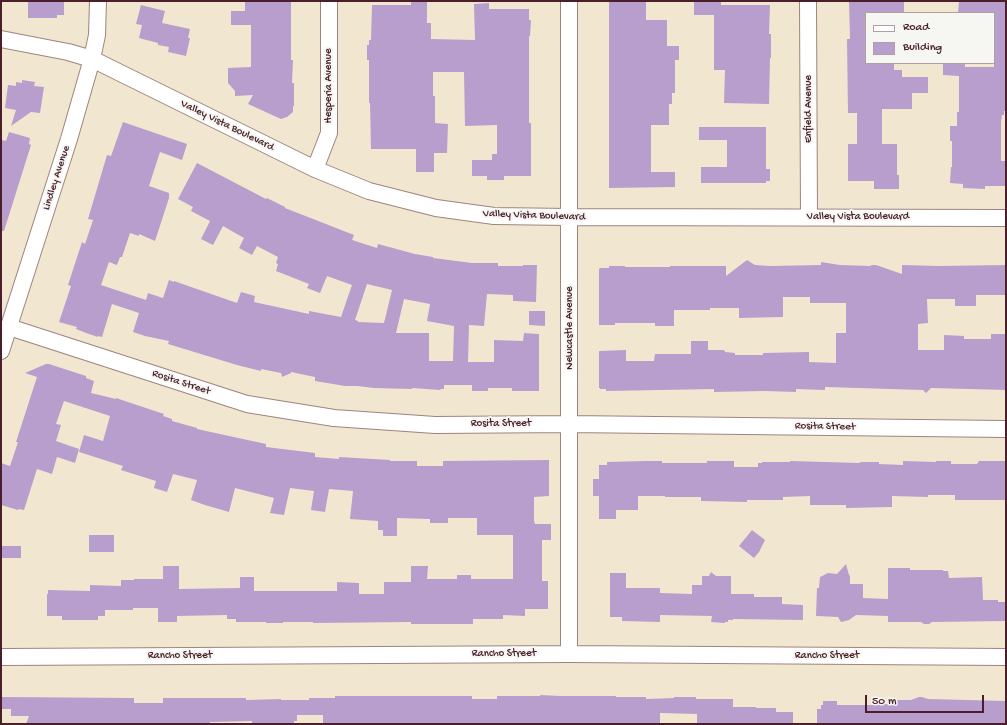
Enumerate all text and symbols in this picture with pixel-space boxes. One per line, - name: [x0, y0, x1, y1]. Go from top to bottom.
- legend: [865, 12, 995, 64]
- text: Road: [903, 21, 929, 35]
- text: Building: [903, 41, 942, 55]
- street label: Hesperia Avenue: [322, 48, 336, 124]
- street label: Enfield Avenue: [802, 75, 816, 143]
- street label: Valley Vista Boulevard: [178, 98, 276, 154]
- street label: Lindley Avenue: [40, 144, 74, 212]
- street label: Valley Vista Boulevard: [483, 208, 585, 224]
- street label: Valley Vista Boulevard: [807, 210, 909, 224]
- street label: Newcastle Avenue: [563, 286, 577, 370]
- street label: Rosita Street: [150, 367, 212, 399]
- street label: Rosita Street: [471, 417, 531, 431]
- street label: Rosita Street: [795, 420, 855, 434]
- street label: Rancho Street: [472, 647, 536, 661]
- street label: Rancho Street: [148, 649, 212, 663]
- street label: Rancho Street: [795, 649, 859, 663]
- scale bar: [867, 687, 986, 713]
- text: 50 m: [872, 695, 897, 709]

